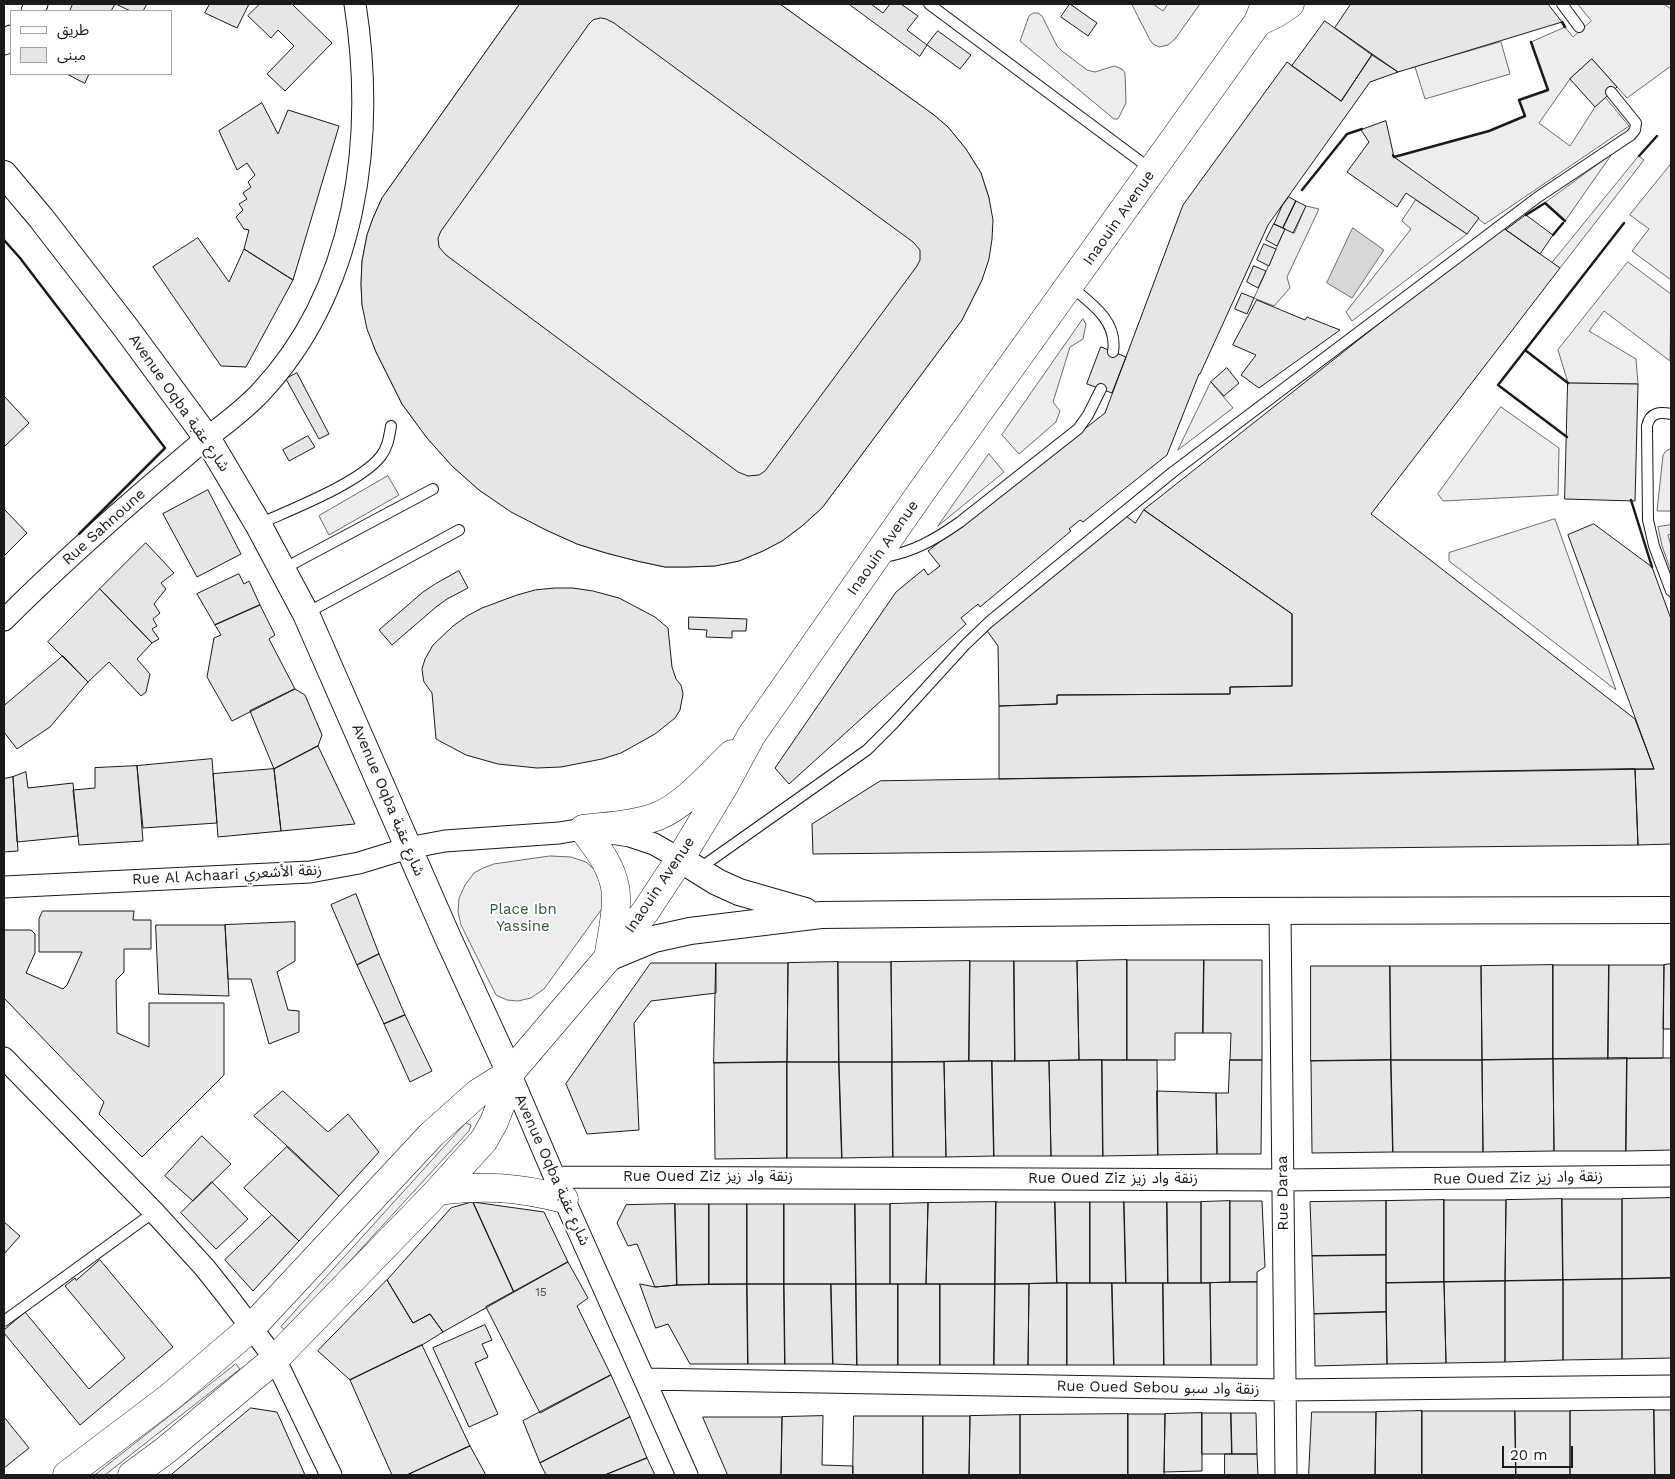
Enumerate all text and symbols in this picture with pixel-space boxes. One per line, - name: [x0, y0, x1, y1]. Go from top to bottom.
- legend: [10, 10, 172, 75]
- text: طريق: [57, 21, 89, 39]
- text: مبنى: [57, 46, 86, 64]
- street label: Inaouin Avenue: [1080, 167, 1158, 269]
- street label: Avenue Oqba شارع عقبة: [125, 331, 233, 475]
- street label: Rue Sahnoune: [59, 485, 149, 569]
- street label: Inaouin Avenue: [844, 497, 922, 599]
- street label: Avenue Oqba شارع عقبة: [348, 721, 428, 879]
- street label: Inaouin Avenue: [621, 834, 699, 936]
- street label: Rue Al Achaari زنقة الأشعري: [132, 861, 322, 889]
- park label: Place Ibn Yassine: [489, 901, 557, 936]
- street label: Avenue Oqba شارع عقبة: [511, 1092, 593, 1248]
- street label: Rue Daraa: [1273, 1155, 1293, 1231]
- street label: Rue Oued Ziz زنقة واد زيز: [623, 1168, 793, 1186]
- street label: Rue Oued Ziz زنقة واد زيز: [1433, 1168, 1603, 1188]
- street label: Rue Oued Ziz زنقة واد زيز: [1028, 1170, 1198, 1188]
- house number: 15: [535, 1285, 547, 1299]
- street label: Rue Oued Sebou زنقة واد سبو: [1056, 1377, 1260, 1399]
- scale bar: [1505, 1436, 1576, 1468]
- text: 20 m: [1510, 1446, 1548, 1464]

